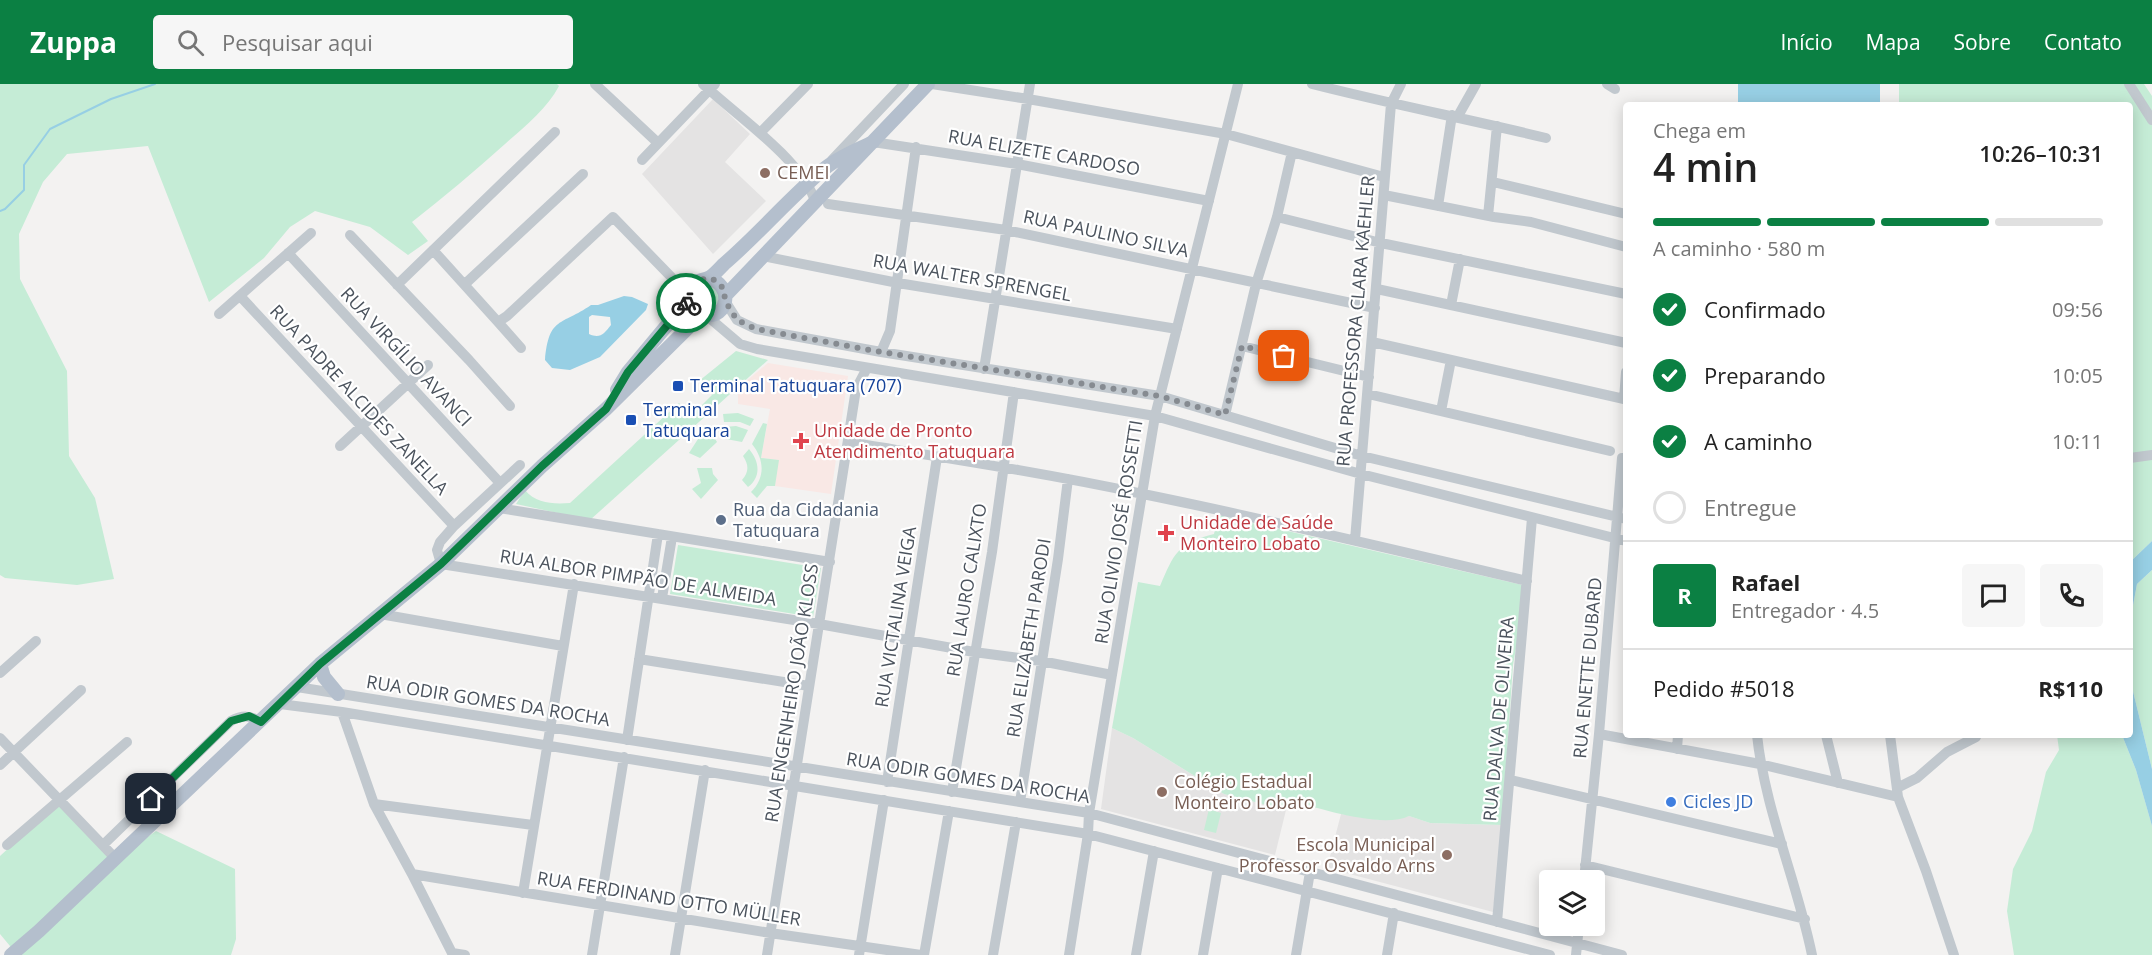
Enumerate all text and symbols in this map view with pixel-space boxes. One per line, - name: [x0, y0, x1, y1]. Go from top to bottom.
- search box: [153, 15, 573, 69]
- text: Zuppa: [30, 23, 117, 61]
- icon: search: [174, 26, 207, 59]
- text: Pesquisar aqui: [222, 27, 373, 57]
- text: Início: [1780, 28, 1833, 56]
- text: Mapa: [1866, 28, 1921, 56]
- text: Sobre: [1954, 28, 2011, 56]
- text: Contato: [2044, 28, 2122, 56]
- text: Chega em: [1653, 117, 1746, 144]
- street label: RUA ELIZETE CARDOSO: [946, 123, 1142, 181]
- text: 10:26–10:31: [1979, 138, 2103, 168]
- text: 4 min: [1653, 140, 1758, 193]
- place label: CEMEI: [777, 160, 830, 184]
- marker: CEMEI: [758, 166, 772, 180]
- street label: RUA PROFESSORA CLARA KAEHLER: [1330, 174, 1380, 467]
- street label: RUA PAULINO SILVA: [1021, 204, 1192, 262]
- text: A caminho · 580 m: [1653, 235, 1825, 262]
- street label: RUA WALTER SPRENGEL: [871, 248, 1073, 306]
- courier: [656, 273, 716, 333]
- street label: RUA VIRGÍLIO AVANCI: [336, 282, 478, 431]
- icon: bike: [670, 287, 703, 320]
- icon: check: [1653, 293, 1686, 326]
- text: Confirmado: [1704, 294, 1826, 324]
- text: 09:56: [2052, 296, 2103, 323]
- street label: RUA PADRE ALCIDES ZANELLA: [265, 299, 455, 500]
- pin: [1258, 330, 1309, 381]
- icon: bag: [1267, 339, 1300, 372]
- icon: check: [1653, 359, 1686, 392]
- text: Preparando: [1704, 360, 1826, 390]
- text: 10:05: [2052, 362, 2103, 389]
- place label: Terminal Tatuquara (707): [690, 373, 902, 397]
- marker: Terminal Tatuquara (707): [671, 379, 685, 393]
- place label: Terminal Tatuquara: [643, 397, 730, 442]
- marker: Terminal Tatuquara: [624, 413, 638, 427]
- place label: Unidade de Pronto Atendimento Tatuquara: [814, 418, 1015, 463]
- street label: RUA OLIVIO JOSÉ ROSSETTI: [1088, 418, 1148, 645]
- icon: check: [1653, 425, 1686, 458]
- text: A caminho: [1704, 426, 1813, 456]
- text: 10:11: [2052, 428, 2103, 455]
- marker: Unidade de Pronto Atendimento Tatuquara: [792, 432, 810, 450]
- text: Entregue: [1704, 492, 1797, 522]
- place label: Rua da Cidadania Tatuquara: [733, 497, 879, 542]
- street label: RUA LAURO CALIXTO: [940, 501, 992, 678]
- place label: Unidade de Saúde Monteiro Lobato: [1180, 510, 1333, 555]
- marker: Rua da Cidadania Tatuquara: [714, 513, 728, 527]
- street label: RUA VICTALINA VEIGA: [869, 524, 921, 709]
- marker: Unidade de Saúde Monteiro Lobato: [1157, 524, 1175, 542]
- street label: RUA ELIZABETH PARODI: [1000, 537, 1056, 739]
- street label: RUA ALBOR PIMPÃO DE ALMEIDA: [498, 543, 779, 611]
- street label: RUA ENGENHEIRO JOÃO KLOSS: [759, 562, 823, 824]
- button: chat: [1962, 564, 2025, 627]
- button: phone: [2040, 564, 2103, 627]
- text: Rafael: [1731, 567, 1800, 597]
- street label: RUA ENETTE DUBARD: [1567, 576, 1607, 759]
- text: R: [1677, 580, 1692, 610]
- text: Entregador · 4.5: [1731, 597, 1879, 624]
- street label: RUA DALVA DE OLIVEIRA: [1477, 615, 1519, 822]
- street label: RUA ODIR GOMES DA ROCHA: [365, 669, 612, 731]
- text: Pedido #5018: [1653, 673, 1795, 703]
- text: R$110: [2038, 673, 2103, 703]
- street label: RUA ODIR GOMES DA ROCHA: [845, 746, 1092, 808]
- place label: Colégio Estadual Monteiro Lobato: [1174, 769, 1314, 814]
- pin: [125, 773, 176, 824]
- icon: home: [134, 782, 167, 815]
- marker: Colégio Estadual Monteiro Lobato: [1155, 785, 1169, 799]
- place label: Cicles JD: [1683, 789, 1753, 813]
- marker: Cicles JD: [1664, 795, 1678, 809]
- place label: Escola Municipal Professor Osvaldo Arns: [1239, 832, 1435, 877]
- marker: Escola Municipal Professor Osvaldo Arns: [1440, 848, 1454, 862]
- street label: RUA FERDINAND OTTO MÜLLER: [536, 865, 803, 931]
- map controls: [1539, 870, 1605, 936]
- button: layers: [1539, 870, 1605, 936]

